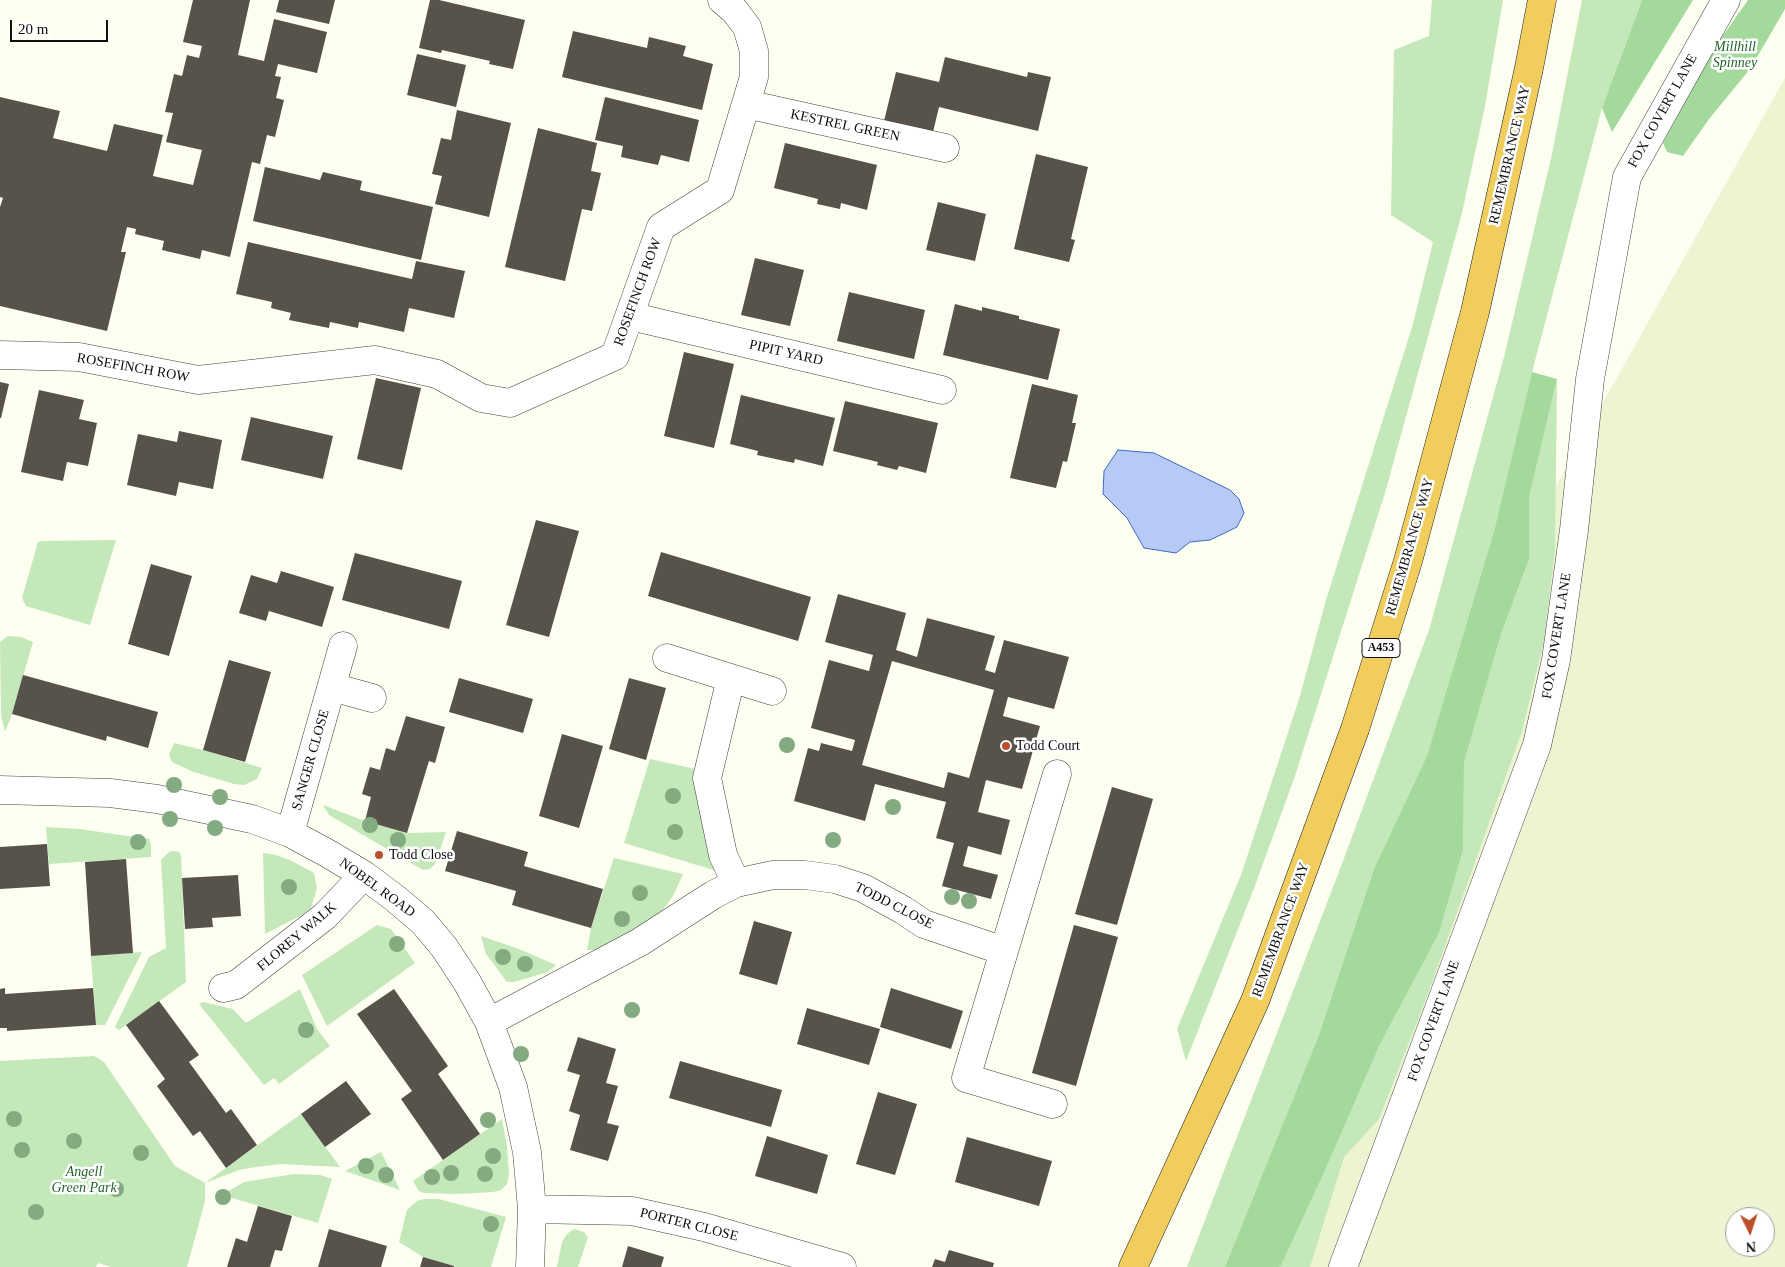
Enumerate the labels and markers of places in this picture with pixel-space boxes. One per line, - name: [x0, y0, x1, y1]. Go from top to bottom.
- place label: Todd Court: [1016, 738, 1080, 754]
- marker: Todd Court: [1000, 740, 1012, 752]
- place label: Todd Close: [389, 847, 453, 863]
- marker: Todd Close: [373, 849, 385, 861]

